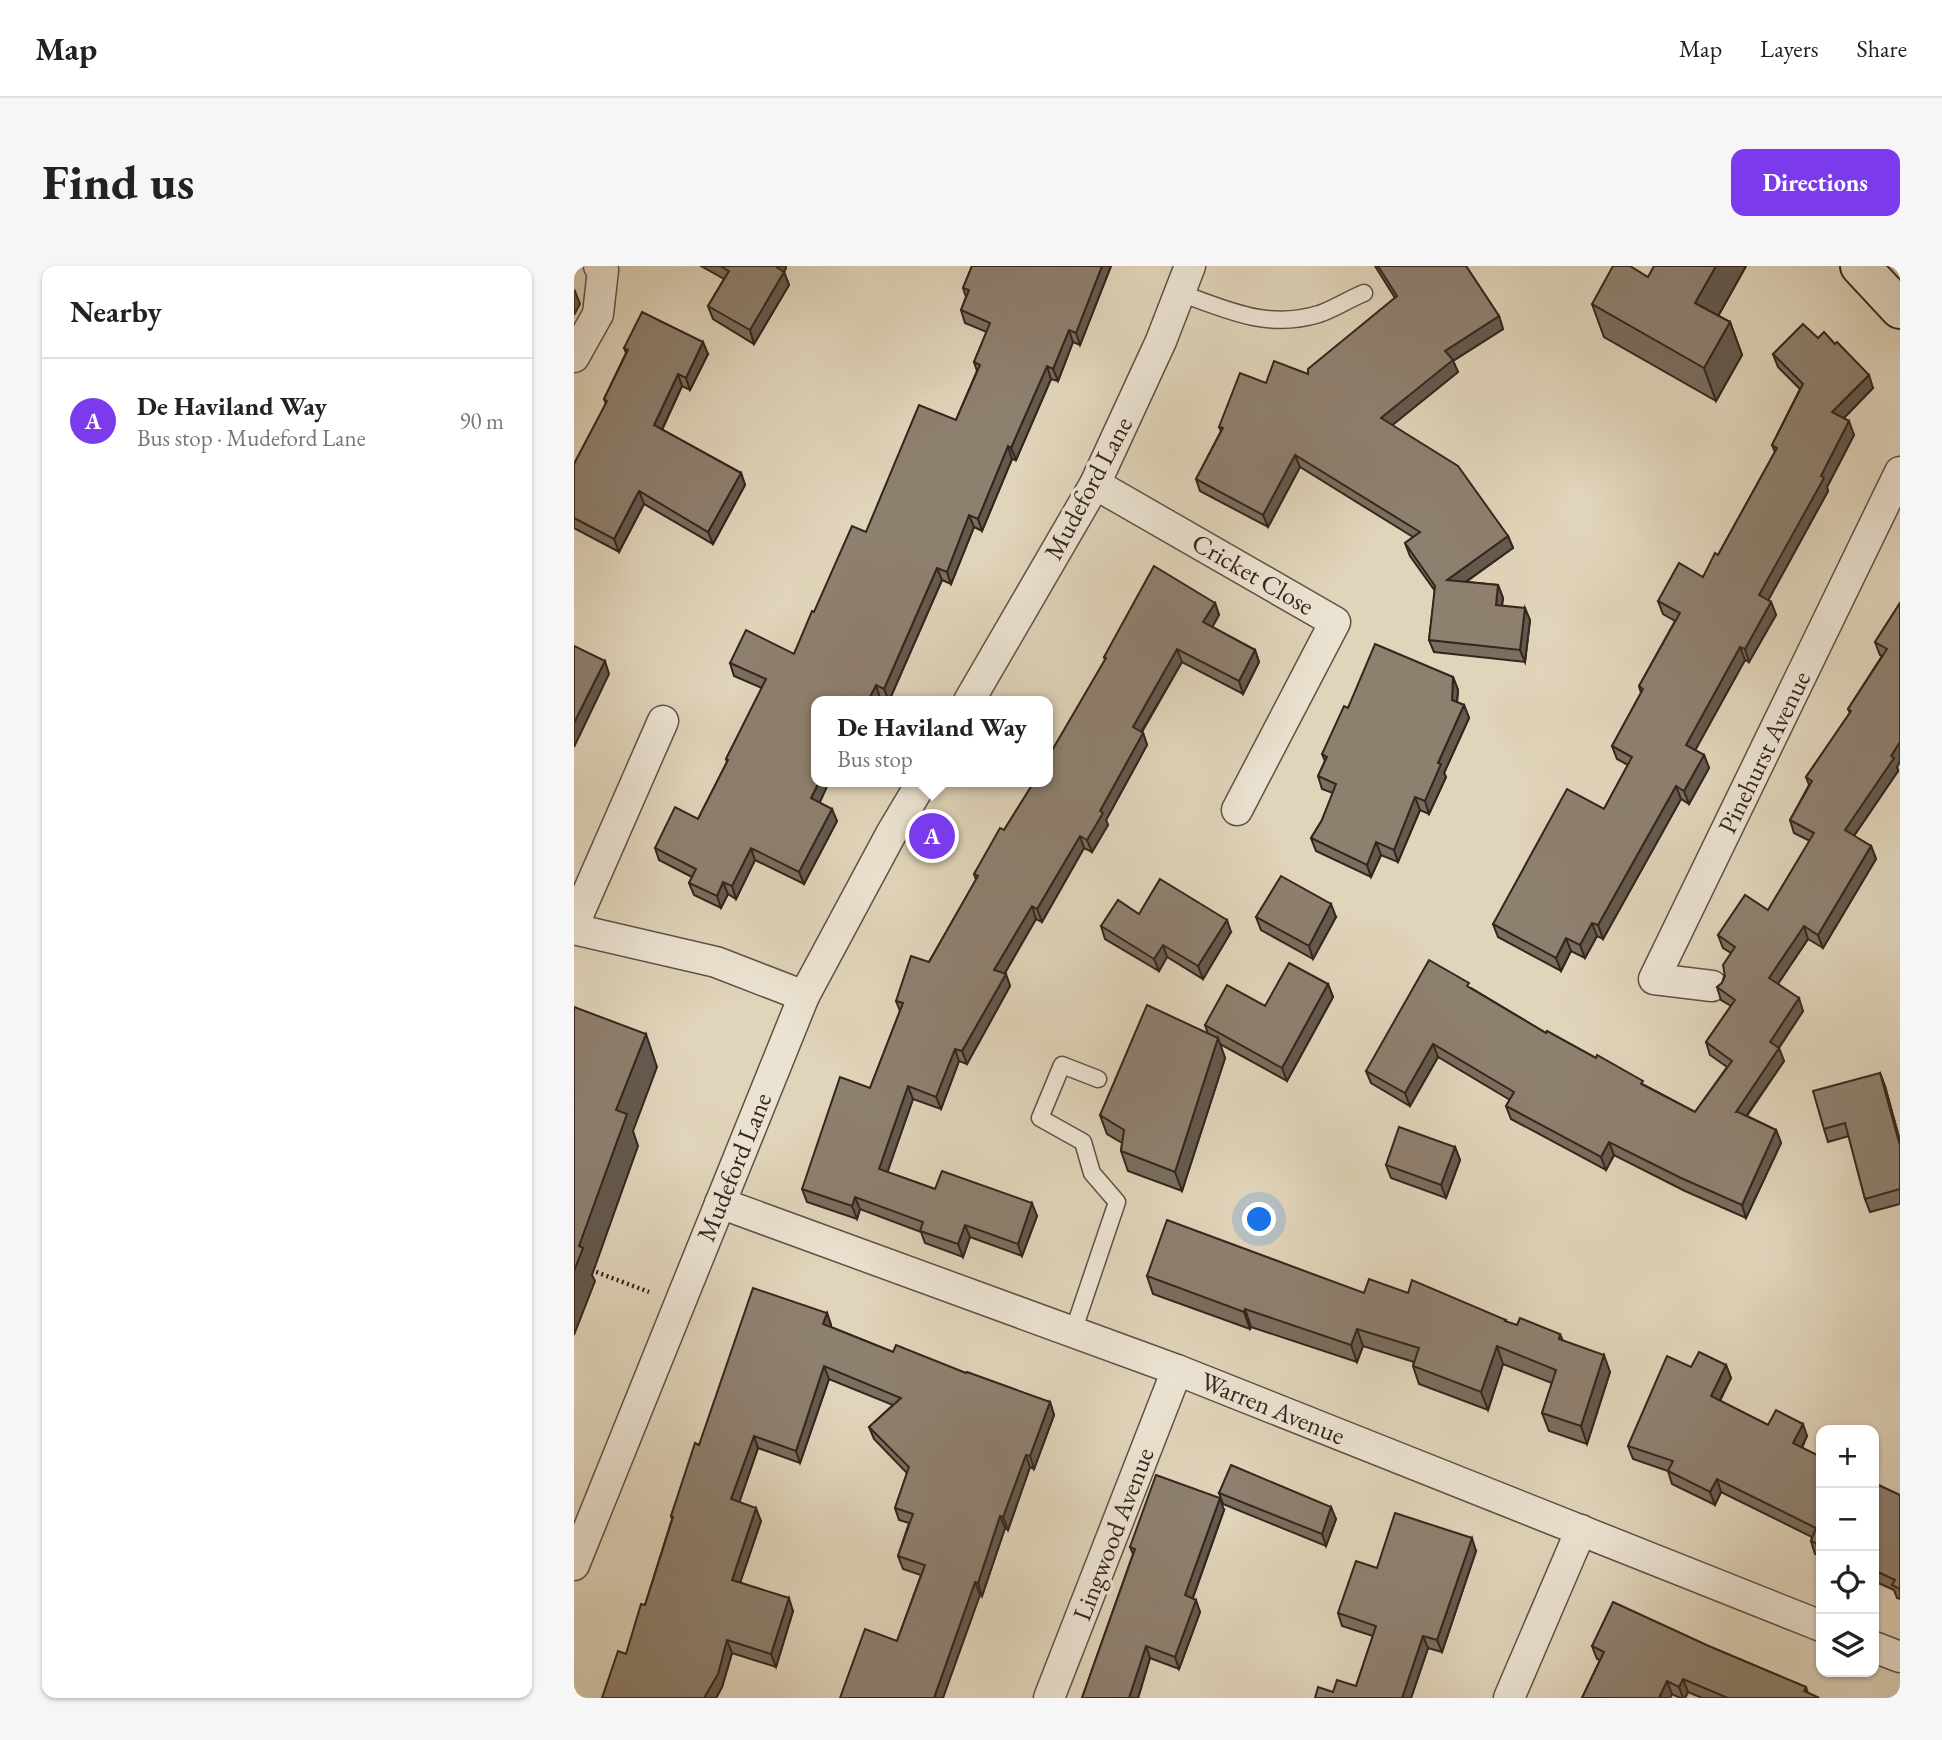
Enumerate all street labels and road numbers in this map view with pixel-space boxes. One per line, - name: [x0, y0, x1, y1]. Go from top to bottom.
- street label: Mudeford Lane: [1036, 411, 1140, 565]
- street label: Cricket Close: [1186, 525, 1320, 623]
- street label: Pinehurst Avenue: [1710, 665, 1818, 839]
- street label: Mudeford Lane: [689, 1088, 779, 1246]
- street label: Warren Avenue: [1196, 1364, 1350, 1452]
- street label: Lingwood Avenue: [1064, 1443, 1162, 1625]

